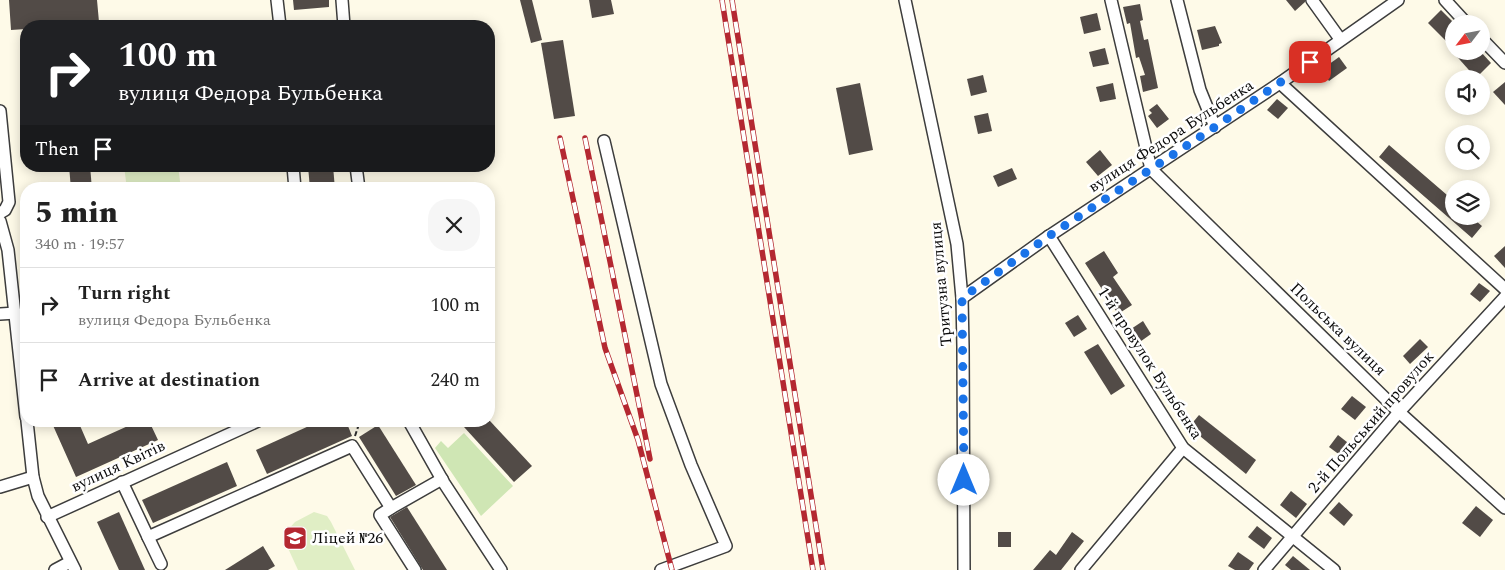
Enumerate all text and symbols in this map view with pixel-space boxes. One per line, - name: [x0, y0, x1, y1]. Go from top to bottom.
- north arrow: [1445, 15, 1490, 60]
- map controls: [1445, 15, 1490, 225]
- text: 100 m: [118, 29, 217, 82]
- icon: right: [35, 40, 100, 105]
- pin: [1289, 41, 1331, 83]
- icon: arrive: [1296, 48, 1324, 76]
- button: sound: [1445, 70, 1490, 115]
- street label: вулиця Федора Бульбенка: [1084, 73, 1259, 199]
- text: вулиця Федора Бульбенка: [118, 77, 383, 110]
- button: search: [1445, 125, 1490, 170]
- text: Then: [35, 135, 79, 164]
- icon: arrive: [89, 135, 117, 163]
- button: layers: [1445, 180, 1490, 225]
- text: 5 min: [35, 190, 118, 236]
- button: close: [428, 199, 480, 251]
- street label: Тритузна вулиця: [924, 221, 958, 347]
- text: 340 m · 19:57: [35, 232, 125, 256]
- street label: Польська вулиця: [1284, 277, 1392, 381]
- text: Turn right: [78, 279, 171, 308]
- street label: 1-й провулок Бульбенка: [1091, 282, 1209, 444]
- icon: right: [35, 291, 63, 319]
- text: 100 m: [430, 291, 480, 320]
- text: вулиця Федора Бульбенка: [78, 308, 271, 332]
- street label: 2-й Польський провулок: [1302, 345, 1440, 499]
- icon: arrive: [35, 366, 63, 394]
- text: Arrive at destination: [78, 366, 260, 395]
- text: 240 m: [430, 366, 480, 395]
- street label: вулиця Квітів: [67, 434, 169, 498]
- position arrow: [937, 453, 989, 505]
- school or university icon: Ліцей №26: [282, 525, 308, 551]
- place label: Ліцей №26: [312, 526, 383, 550]

